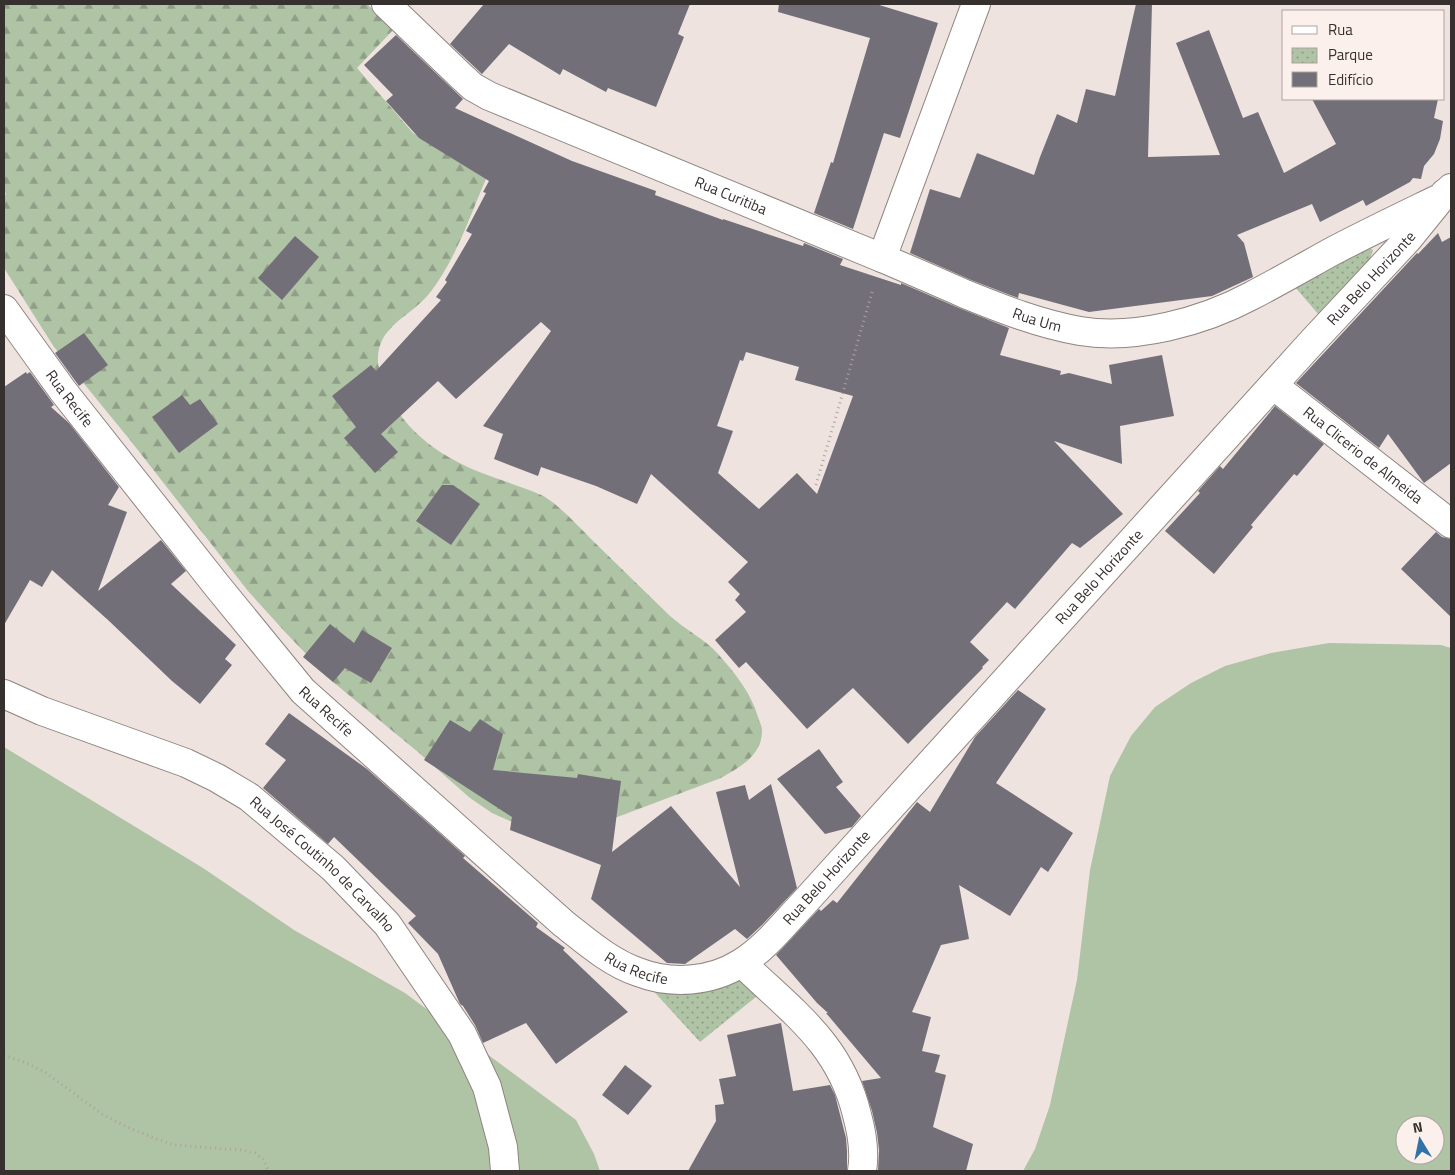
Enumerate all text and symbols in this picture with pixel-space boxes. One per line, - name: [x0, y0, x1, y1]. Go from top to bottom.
- legend: [1282, 10, 1445, 100]
- text: Rua: [1328, 18, 1353, 41]
- text: Parque: [1328, 43, 1373, 66]
- text: Edifício: [1328, 68, 1373, 91]
- street label: Rua Curitiba: [691, 170, 771, 221]
- street label: Rua Belo Horizonte: [1321, 226, 1421, 330]
- street label: Rua Um: [1009, 301, 1064, 338]
- street label: Rua Recife: [40, 365, 99, 432]
- street label: Rua Clicerio de Almeida: [1298, 401, 1428, 509]
- street label: Rua Belo Horizonte: [1050, 524, 1148, 629]
- street label: Rua Recife: [294, 680, 359, 742]
- street label: Rua José Coutinho de Carvalho: [245, 790, 401, 937]
- street label: Rua Belo Horizonte: [777, 825, 876, 930]
- street label: Rua Recife: [600, 946, 669, 990]
- north arrow: [1395, 1115, 1445, 1165]
- text: N: [1411, 1116, 1424, 1138]

